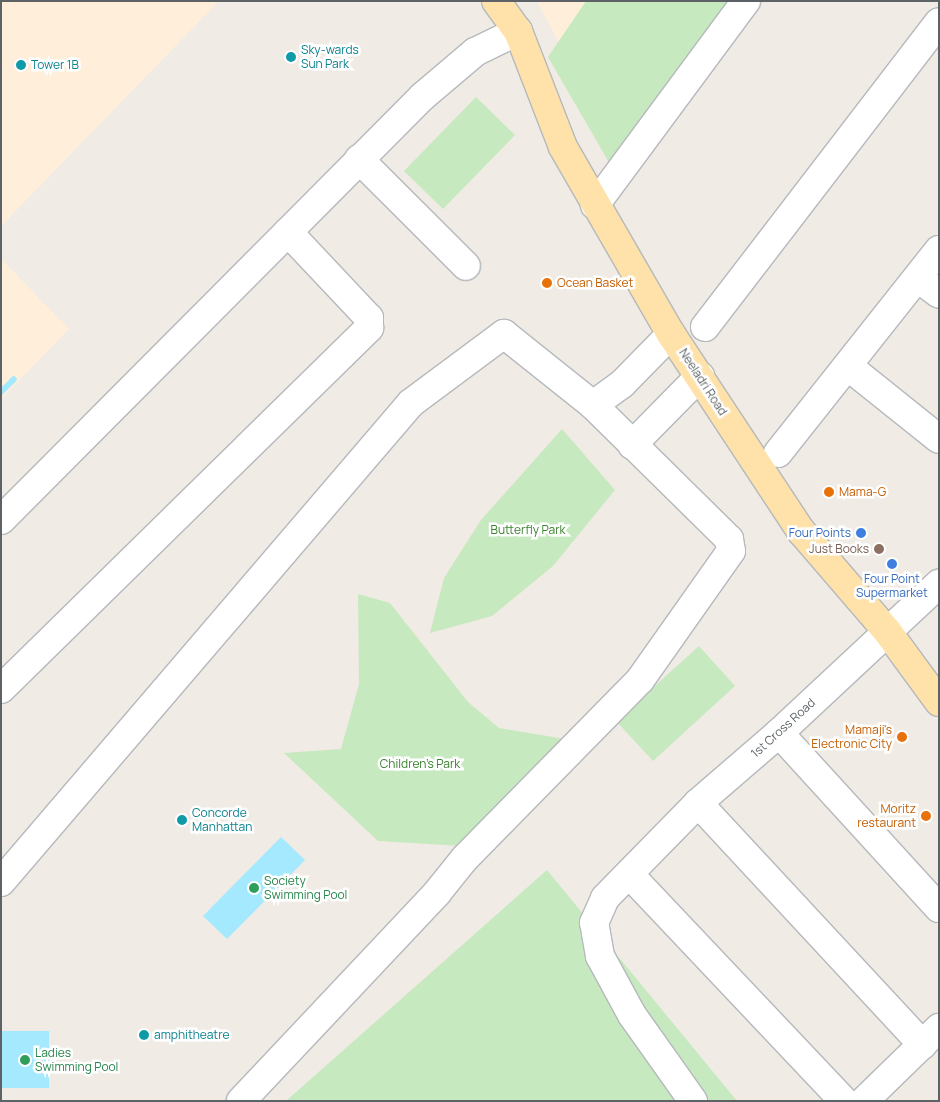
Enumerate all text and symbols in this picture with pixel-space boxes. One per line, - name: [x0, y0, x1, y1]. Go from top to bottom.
- place label: Sky-wards Sun Park: [301, 43, 359, 71]
- marker: Sky-wards Sun Park: [285, 51, 297, 63]
- place label: Tower 1B: [31, 58, 79, 72]
- marker: Tower 1B: [15, 59, 27, 71]
- place label: Ocean Basket: [557, 276, 633, 290]
- marker: Ocean Basket: [541, 277, 553, 289]
- street label: Neeladri Road: [676, 346, 730, 418]
- place label: Mama-G: [839, 485, 886, 499]
- marker: Mama-G: [823, 486, 835, 498]
- park label: Butterfly Park: [491, 523, 565, 537]
- place label: Four Points: [789, 526, 851, 540]
- marker: Four Points: [855, 527, 867, 539]
- place label: Just Books: [809, 542, 869, 556]
- marker: Just Books: [873, 543, 885, 555]
- marker: Four Point Supermarket: [886, 558, 898, 570]
- place label: Four Point Supermarket: [856, 572, 928, 600]
- street label: 1st Cross Road: [748, 695, 818, 761]
- place label: Mamaji's Electronic City: [811, 723, 892, 751]
- marker: Mamaji's Electronic City: [896, 731, 908, 743]
- park label: Children's Park: [380, 757, 460, 771]
- place label: Moritz restaurant: [857, 802, 916, 830]
- place label: Concorde Manhattan: [192, 806, 252, 834]
- marker: Moritz restaurant: [920, 810, 932, 822]
- marker: Concorde Manhattan: [176, 814, 188, 826]
- place label: Society Swimming Pool: [264, 874, 347, 902]
- marker: Society Swimming Pool: [248, 882, 260, 894]
- place label: amphitheatre: [154, 1028, 229, 1042]
- marker: amphitheatre: [138, 1029, 150, 1041]
- place label: Ladies Swimming Pool: [35, 1046, 118, 1074]
- marker: Ladies Swimming Pool: [19, 1054, 31, 1066]

